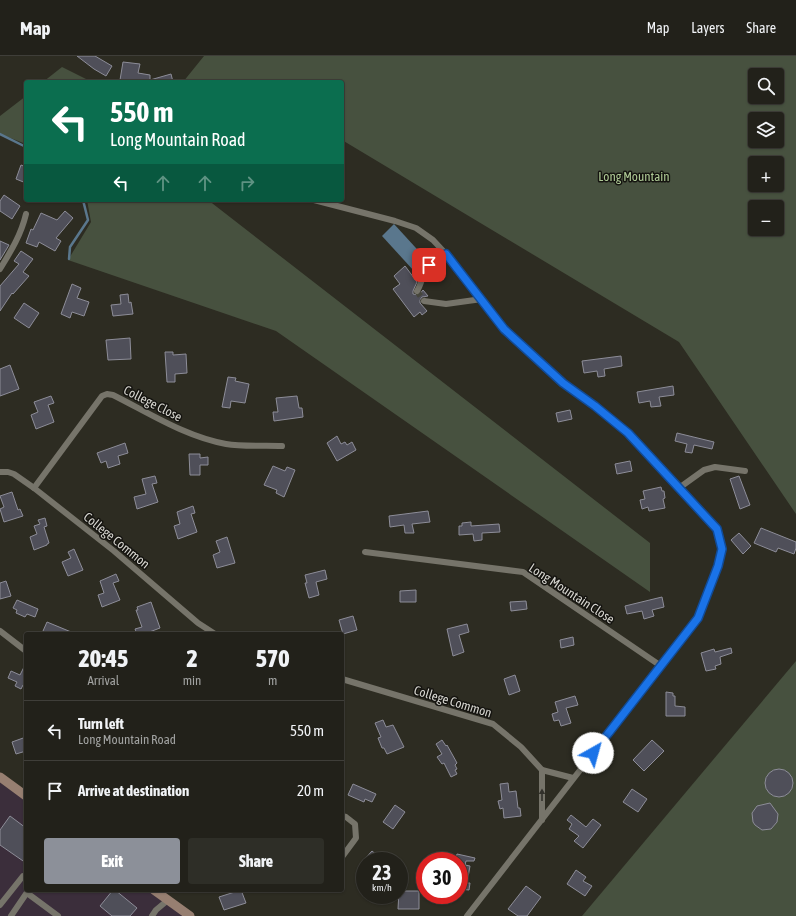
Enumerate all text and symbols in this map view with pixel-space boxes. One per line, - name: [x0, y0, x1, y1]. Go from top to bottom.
- text: Map: [20, 17, 51, 39]
- text: Map: [647, 20, 669, 36]
- text: Layers: [691, 20, 724, 36]
- text: Share: [746, 20, 776, 36]
- map controls: [748, 68, 784, 236]
- button: search: [748, 68, 784, 104]
- icon: left: [44, 96, 96, 148]
- text: 550 m: [110, 96, 173, 128]
- button: layers: [748, 112, 784, 148]
- text: Long Mountain Road: [110, 129, 246, 150]
- button: +: [748, 156, 784, 192]
- park label: Long Mountain: [598, 169, 670, 184]
- icon: left: [110, 172, 132, 194]
- icon: ahead: [152, 172, 174, 194]
- icon: ahead: [194, 172, 216, 194]
- icon: right: [236, 172, 258, 194]
- button: −: [748, 200, 784, 236]
- pin: [412, 248, 446, 282]
- icon: arrive: [418, 254, 440, 276]
- street label: College Close: [121, 382, 185, 425]
- street label: College Common: [81, 509, 153, 572]
- street label: Long Mountain Close: [526, 560, 617, 627]
- text: 20:45: [78, 645, 128, 672]
- text: 2: [186, 645, 198, 672]
- text: 570: [256, 645, 290, 672]
- text: Arrival: [87, 673, 119, 688]
- text: min: [183, 673, 201, 688]
- text: m: [268, 673, 277, 688]
- street label: College Common: [412, 683, 494, 720]
- text: Turn left: [78, 715, 124, 732]
- icon: left: [44, 720, 66, 742]
- text: 550 m: [290, 722, 324, 739]
- text: Long Mountain Road: [78, 732, 176, 747]
- position arrow: [572, 732, 614, 774]
- icon: arrive: [44, 780, 66, 802]
- text: Arrive at destination: [78, 782, 189, 799]
- text: 20 m: [297, 782, 324, 799]
- one-way arrow: [539, 788, 545, 801]
- button: Exit: [44, 838, 180, 884]
- button: Share: [188, 838, 324, 884]
- speed limit sign: 30: [416, 852, 468, 904]
- text: 23: [373, 861, 391, 884]
- text: km/h: [372, 882, 392, 893]

